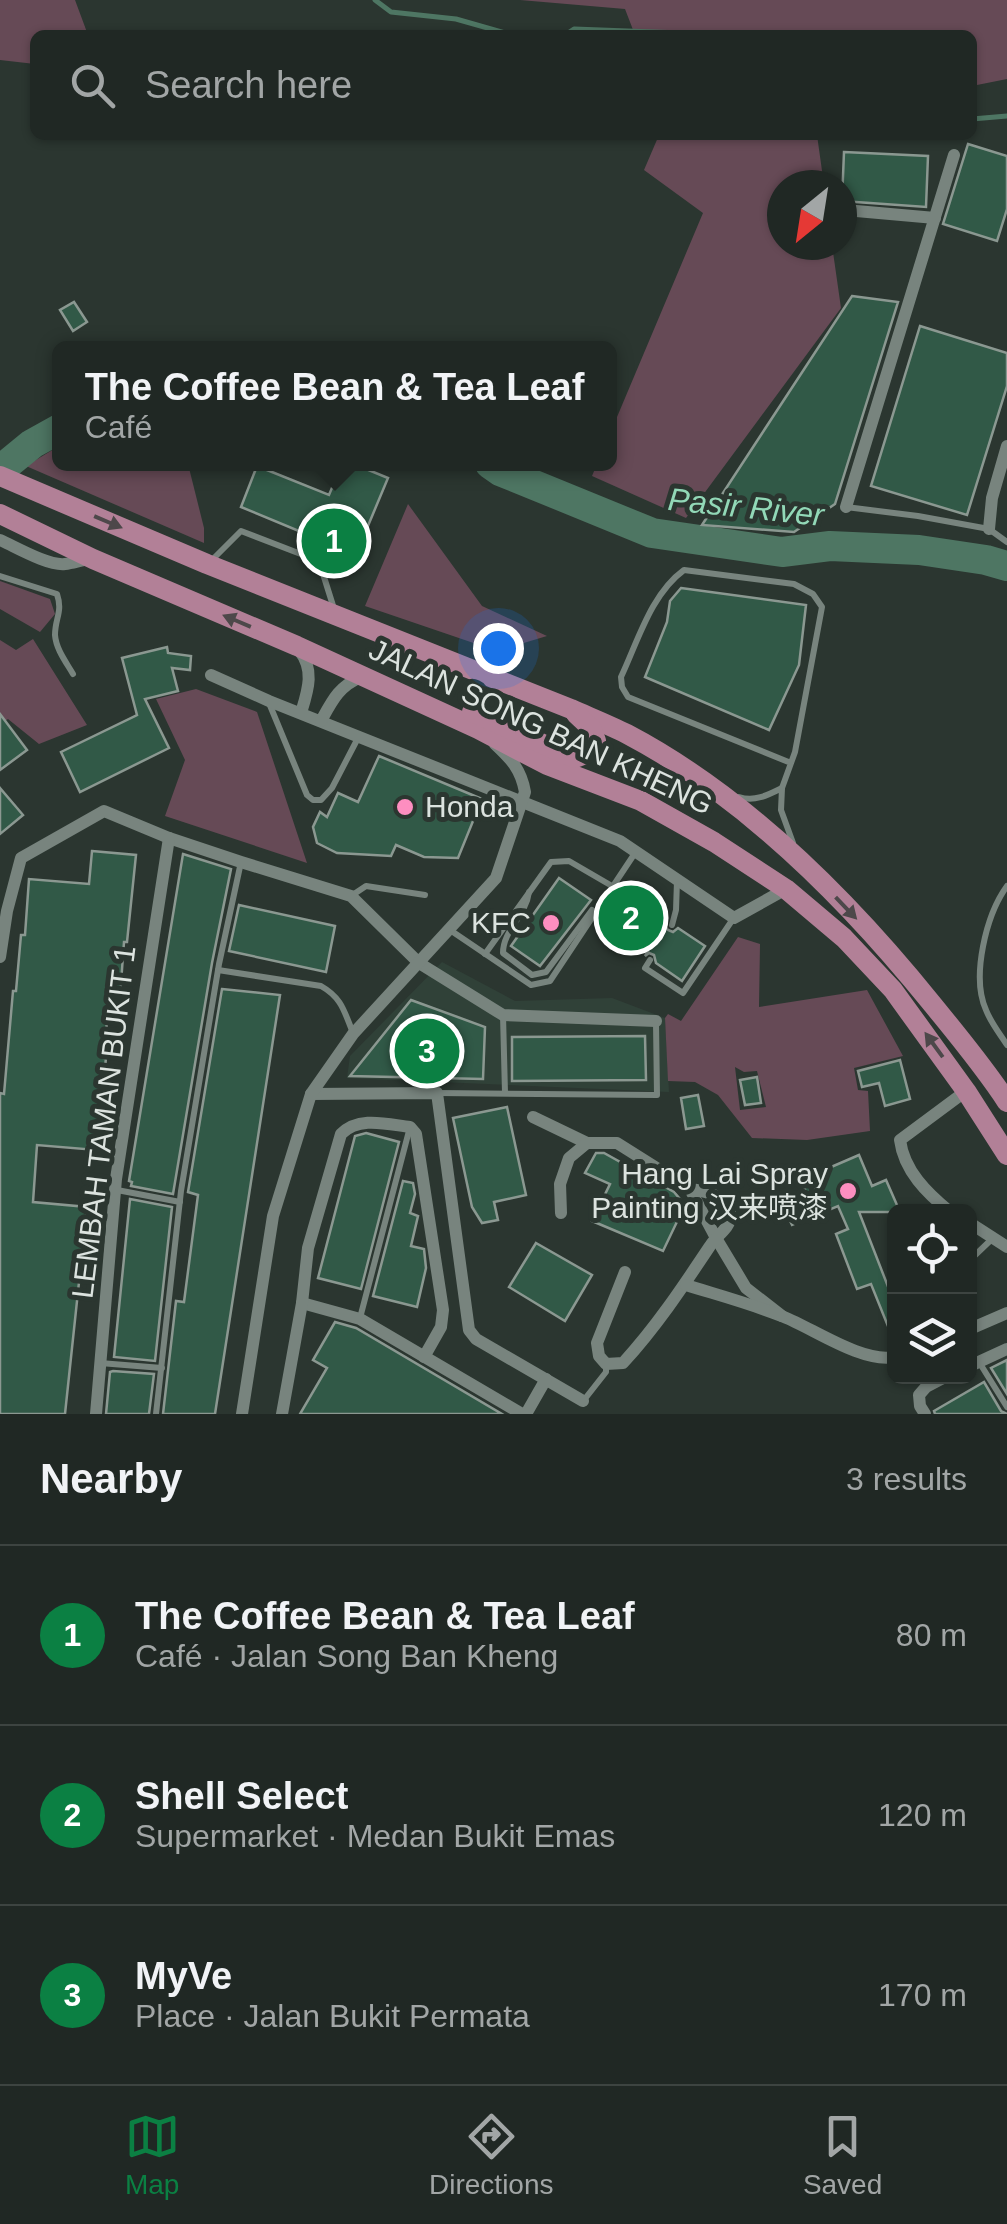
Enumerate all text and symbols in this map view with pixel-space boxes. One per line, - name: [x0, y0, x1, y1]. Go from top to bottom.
- search box: [30, 30, 977, 140]
- icon: search: [65, 58, 120, 113]
- text: Search here: [145, 64, 352, 106]
- north arrow: [767, 170, 857, 260]
- popup: [52, 341, 617, 471]
- text: The Coffee Bean & Tea Leaf: [85, 366, 584, 408]
- text: Café: [85, 409, 152, 445]
- water label: Pasir River: [666, 481, 827, 533]
- pin: 1: [302, 504, 366, 578]
- one-way arrow: [93, 515, 123, 531]
- one-way arrow: [221, 612, 251, 628]
- your location: [473, 623, 524, 674]
- street label: JALAN SONG BAN KHENG: [364, 632, 718, 821]
- place label: Honda: [425, 790, 514, 823]
- marker: Honda: [394, 796, 416, 818]
- pin: 2: [598, 880, 664, 956]
- one-way arrow: [834, 896, 857, 920]
- place label: KFC: [471, 906, 531, 939]
- marker: KFC: [540, 912, 562, 934]
- street label: LEMBAH TAMAN BUKIT 1: [65, 944, 142, 1300]
- pin: 3: [394, 1014, 460, 1088]
- one-way arrow: [925, 1032, 944, 1058]
- place label: Hang Lai Spray Painting 汉来喷漆: [591, 1157, 828, 1224]
- marker: Hang Lai Spray Painting 汉来喷漆: [837, 1180, 859, 1202]
- map controls: [887, 1204, 977, 1384]
- button: locate: [887, 1204, 977, 1294]
- button: layers: [887, 1294, 977, 1384]
- text: Nearby: [40, 1455, 182, 1502]
- text: 3 results: [846, 1461, 967, 1497]
- text: The Coffee Bean & Tea Leaf: [135, 1595, 635, 1637]
- text: 1: [64, 1617, 81, 1653]
- text: 80 m: [896, 1617, 967, 1653]
- text: Café · Jalan Song Ban Kheng: [135, 1638, 558, 1674]
- text: Shell Select: [135, 1775, 348, 1817]
- text: 2: [64, 1797, 81, 1833]
- text: 120 m: [878, 1797, 967, 1833]
- text: Supermarket · Medan Bukit Emas: [135, 1818, 615, 1854]
- text: MyVe: [135, 1955, 232, 1997]
- text: 3: [64, 1977, 81, 2013]
- text: 170 m: [878, 1977, 967, 2013]
- text: Place · Jalan Bukit Permata: [135, 1998, 530, 2034]
- tab: Map: [125, 2109, 180, 2201]
- tab: Directions: [429, 2109, 554, 2201]
- tab: Saved: [803, 2109, 882, 2201]

